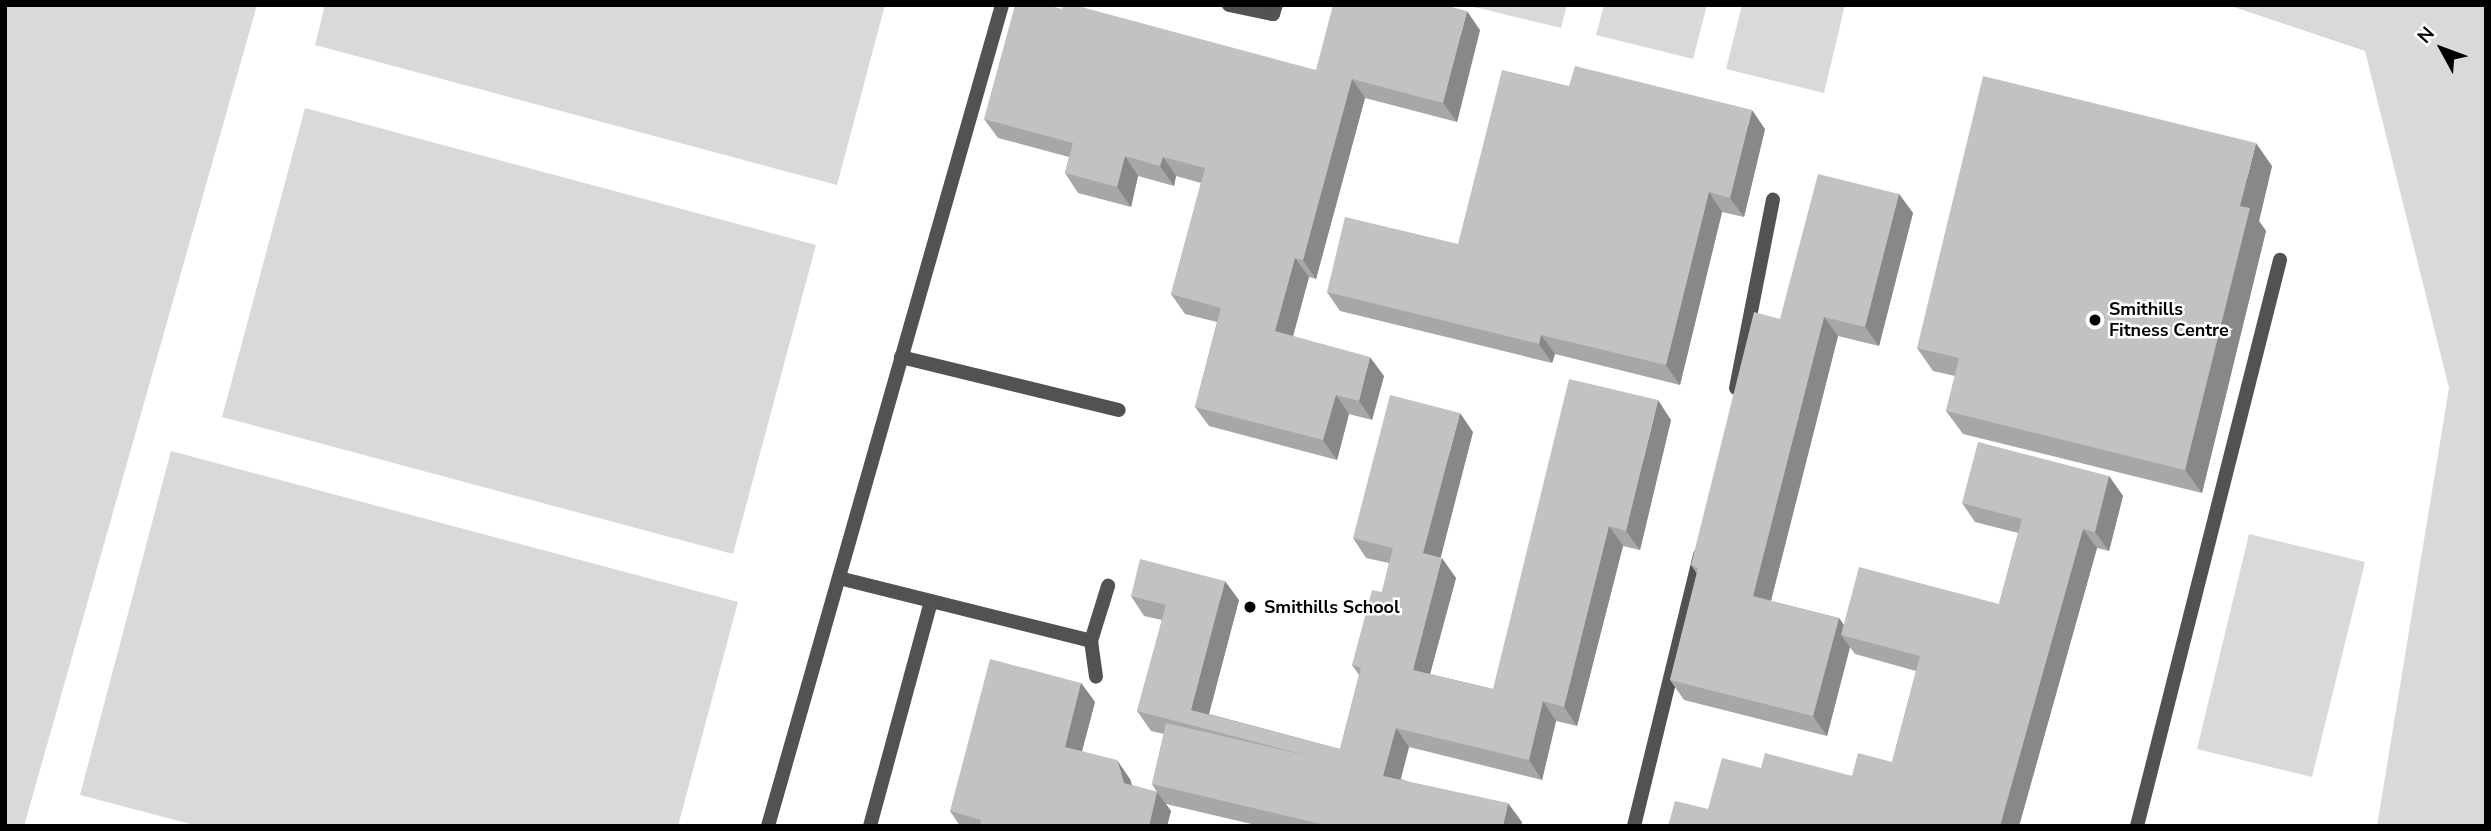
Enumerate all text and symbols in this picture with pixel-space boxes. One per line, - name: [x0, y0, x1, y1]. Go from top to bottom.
- north arrow: [2407, 14, 2477, 84]
- text: N: [2412, 21, 2441, 49]
- place label: Smithills Fitness Centre: [2109, 299, 2229, 342]
- marker: Smithills Fitness Centre: [2087, 312, 2103, 328]
- place label: Smithills School: [1264, 596, 1400, 618]
- marker: Smithills School: [1242, 599, 1258, 615]

